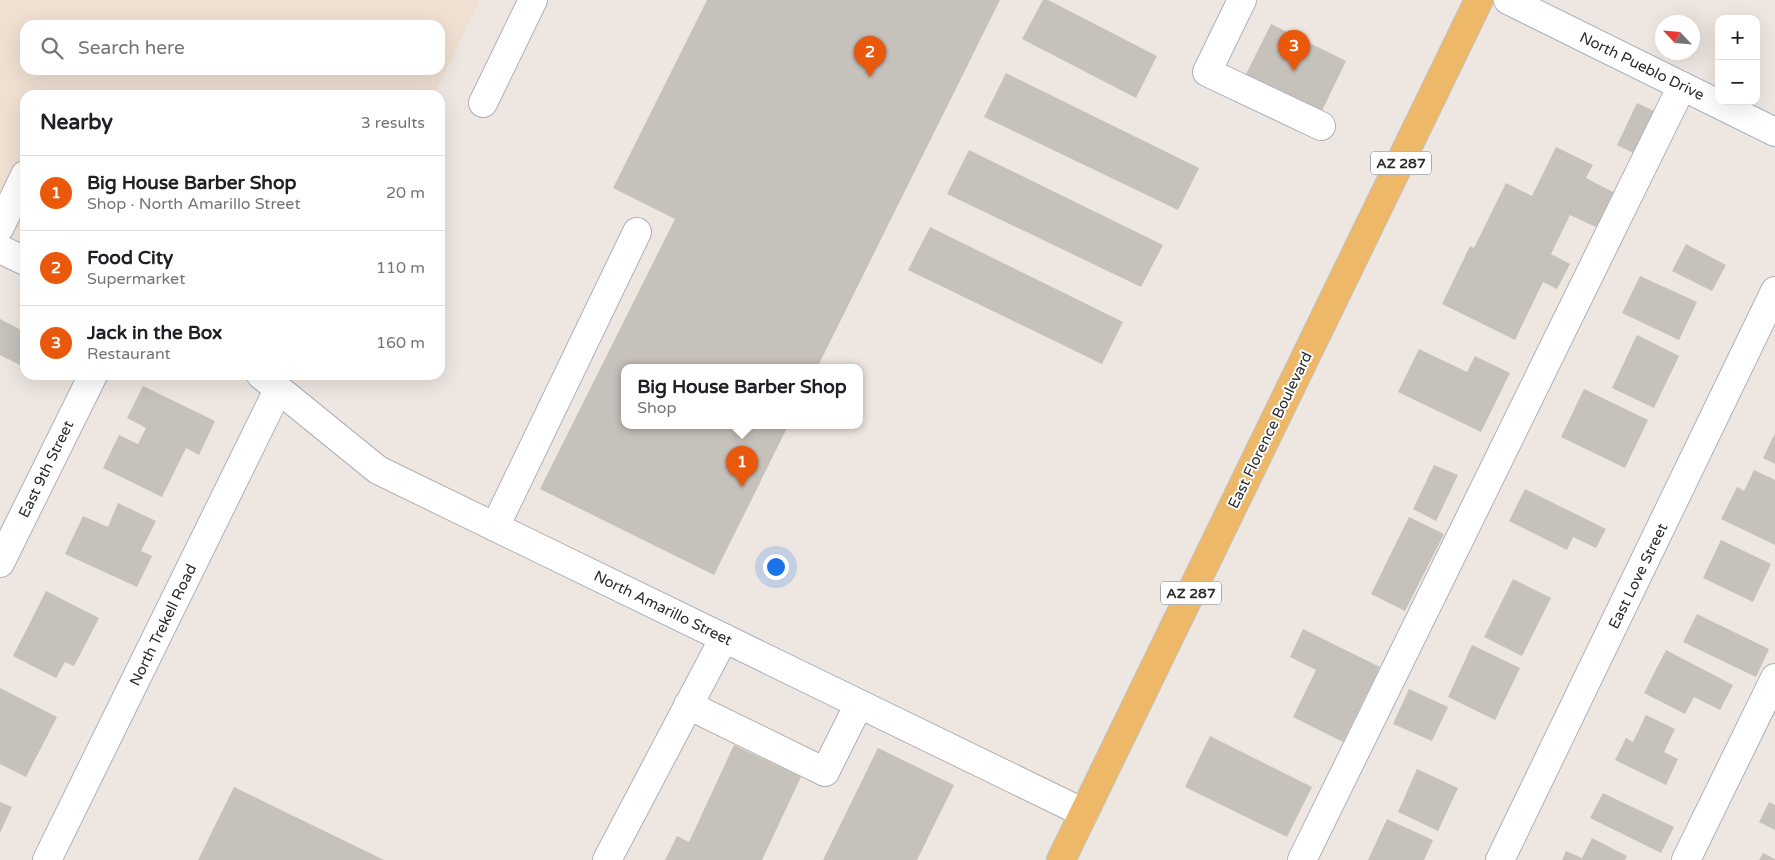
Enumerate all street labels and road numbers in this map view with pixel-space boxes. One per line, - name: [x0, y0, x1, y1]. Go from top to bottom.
- street label: North Pueblo Drive: [1577, 28, 1707, 104]
- road number: AZ 287: [1371, 152, 1431, 174]
- street label: East Florence Boulevard: [1224, 349, 1316, 511]
- street label: East 9th Street: [15, 417, 77, 520]
- street label: East Love Street: [1605, 520, 1672, 632]
- street label: North Trekell Road: [126, 561, 200, 689]
- street label: North Amarillo Street: [591, 567, 735, 649]
- road number: AZ 287: [1161, 582, 1221, 604]

